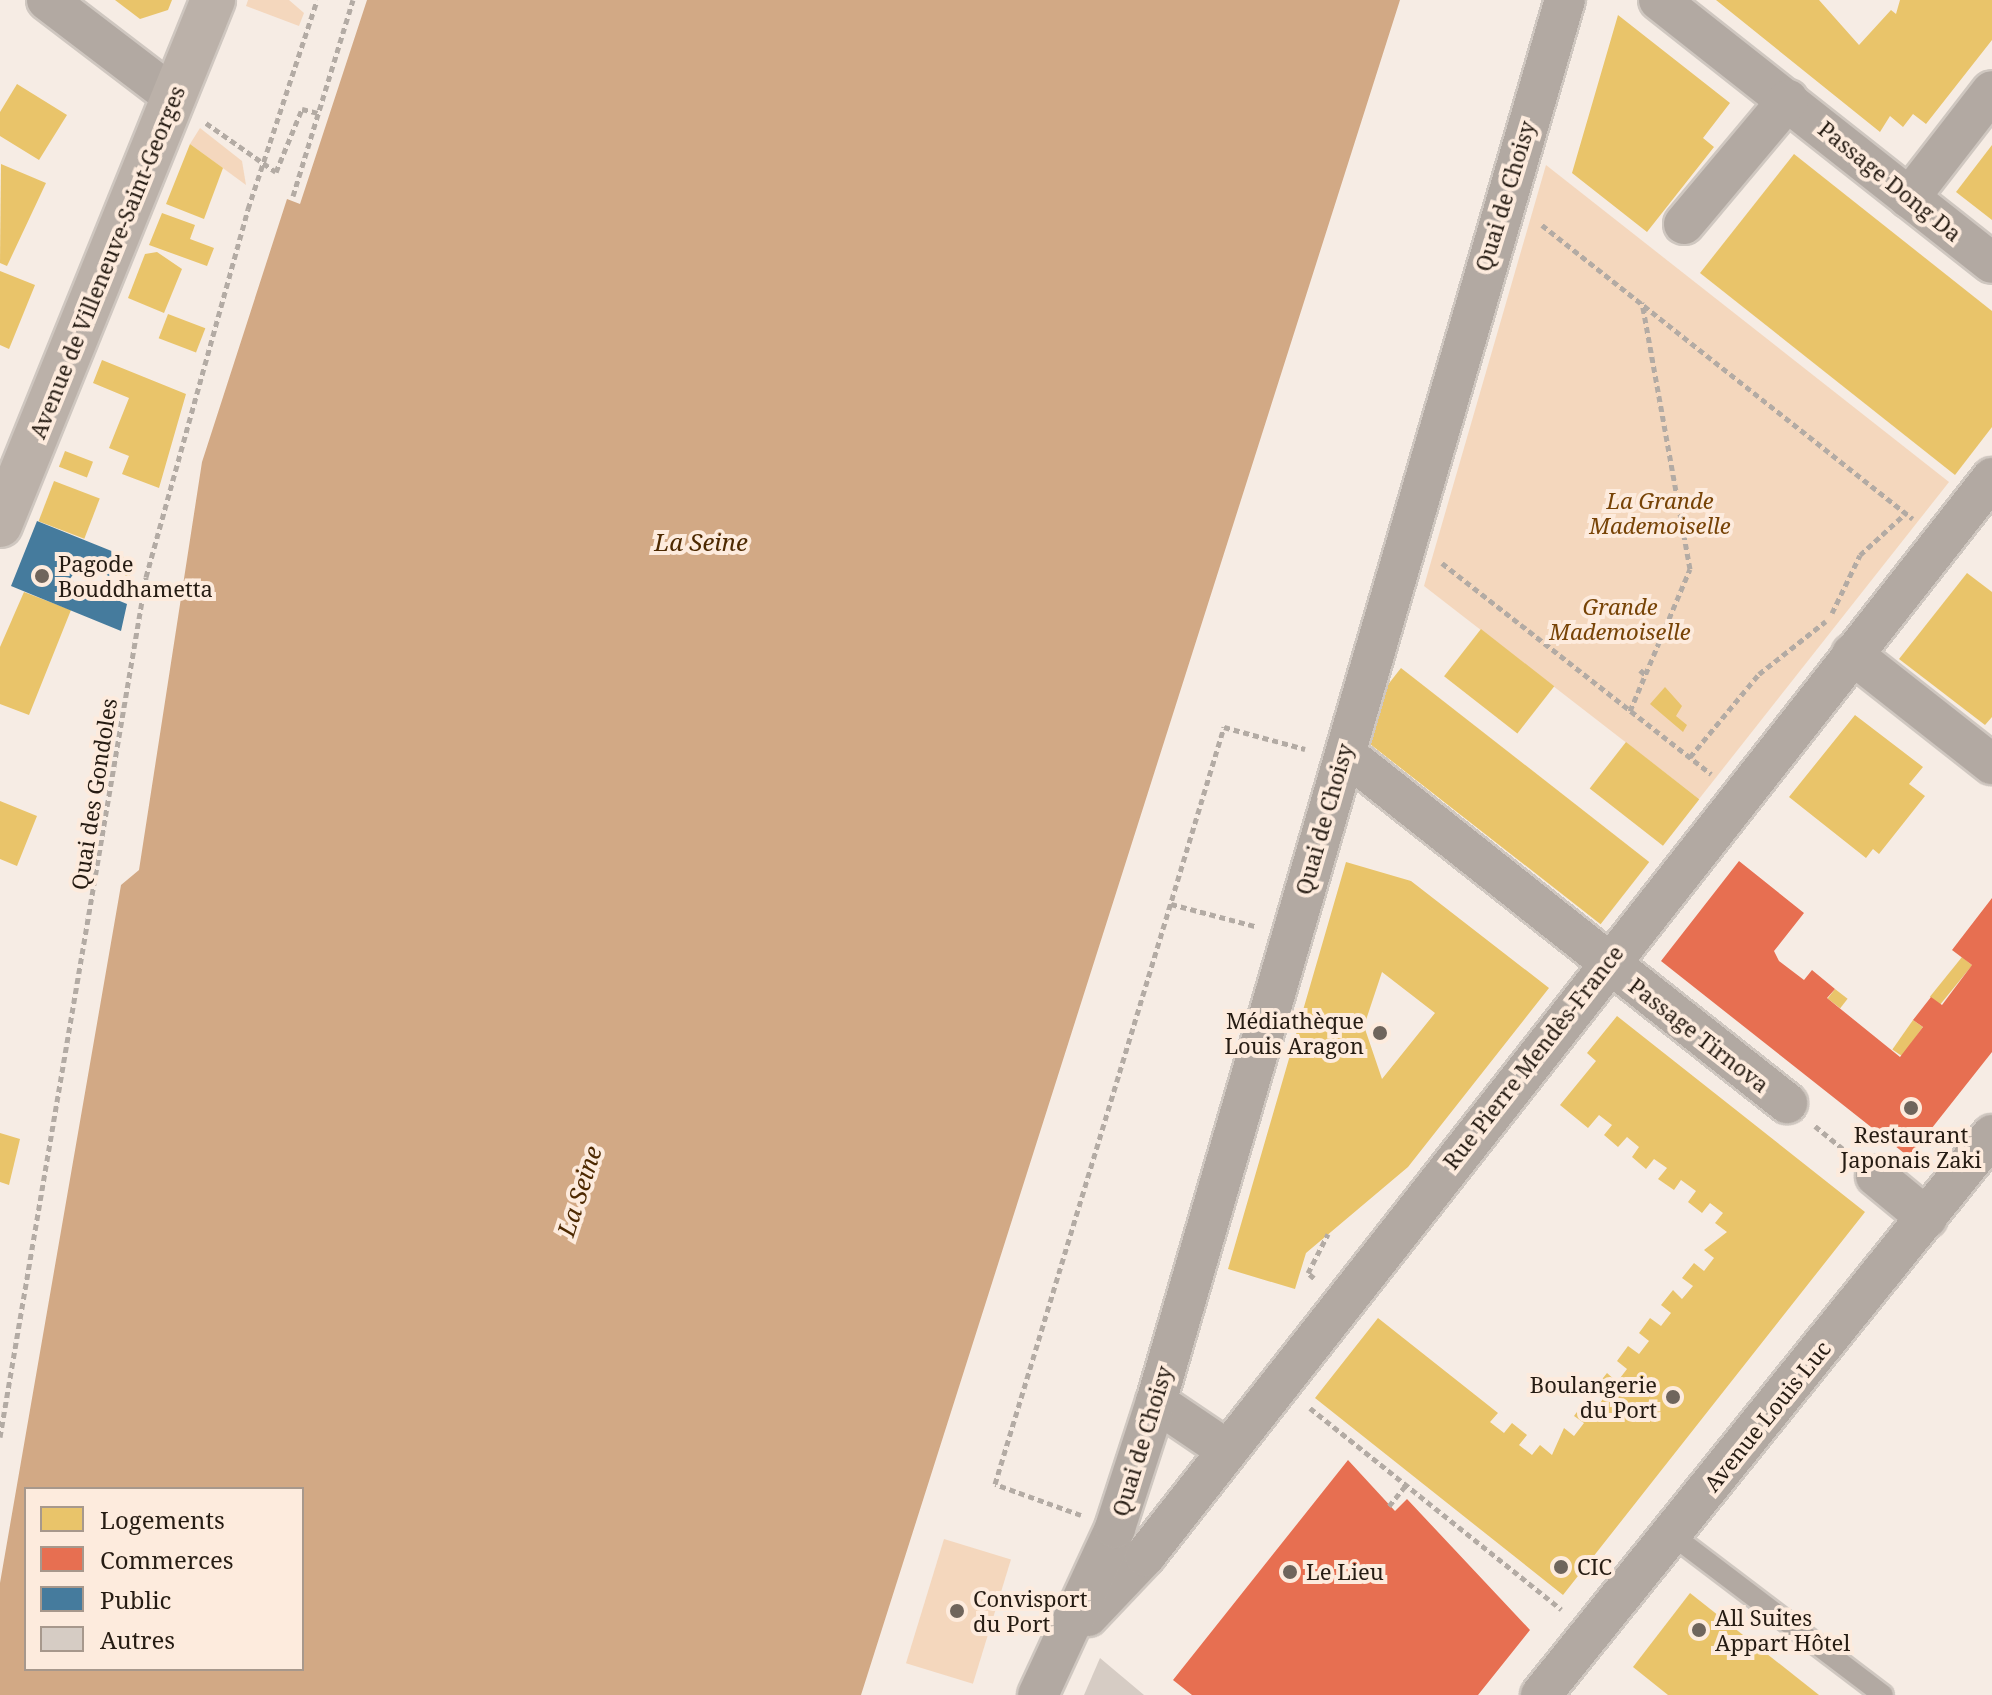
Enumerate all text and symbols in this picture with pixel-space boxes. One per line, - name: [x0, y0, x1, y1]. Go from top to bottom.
- street label: Avenue de Villeneuve-Saint-Georges: [24, 82, 190, 442]
- street label: Passage Dong Da: [1813, 115, 1967, 247]
- street label: Quai de Choisy: [1470, 118, 1540, 274]
- park label: La Grande Mademoiselle: [1589, 487, 1731, 538]
- water label: La Seine: [654, 528, 748, 556]
- place label: Pagode Bouddhametta: [58, 550, 213, 602]
- marker: Pagode Bouddhametta: [33, 567, 51, 585]
- park label: Grande Mademoiselle: [1549, 593, 1691, 644]
- street label: Quai des Gondoles: [66, 696, 122, 892]
- street label: Quai de Choisy: [1290, 740, 1358, 898]
- street label: Rue Pierre Mendès-France: [1437, 940, 1629, 1174]
- street label: Passage Tirnova: [1624, 972, 1774, 1098]
- place label: Médiathèque Louis Aragon: [1224, 1007, 1364, 1058]
- marker: Médiathèque Louis Aragon: [1371, 1024, 1389, 1042]
- marker: Restaurant Japonais Zaki: [1902, 1099, 1920, 1117]
- place label: Restaurant Japonais Zaki: [1840, 1121, 1982, 1172]
- water label: La Seine: [551, 1142, 607, 1240]
- street label: Avenue Louis Luc: [1698, 1335, 1836, 1497]
- street label: Quai de Choisy: [1107, 1363, 1177, 1519]
- place label: Boulangerie du Port: [1530, 1371, 1657, 1422]
- marker: Boulangerie du Port: [1664, 1388, 1682, 1406]
- legend: [24, 1487, 304, 1671]
- text: Logements: [100, 1503, 225, 1536]
- text: Commerces: [100, 1543, 234, 1576]
- place label: CIC: [1577, 1554, 1612, 1580]
- marker: CIC: [1552, 1558, 1570, 1576]
- place label: Le Lieu: [1306, 1559, 1384, 1585]
- marker: Le Lieu: [1281, 1563, 1299, 1581]
- text: Public: [100, 1583, 171, 1616]
- place label: Convisport du Port: [973, 1585, 1087, 1636]
- marker: Convisport du Port: [948, 1602, 966, 1620]
- place label: All Suites Appart Hôtel: [1715, 1604, 1850, 1656]
- marker: All Suites Appart Hôtel: [1690, 1621, 1708, 1639]
- text: Autres: [100, 1623, 175, 1656]

